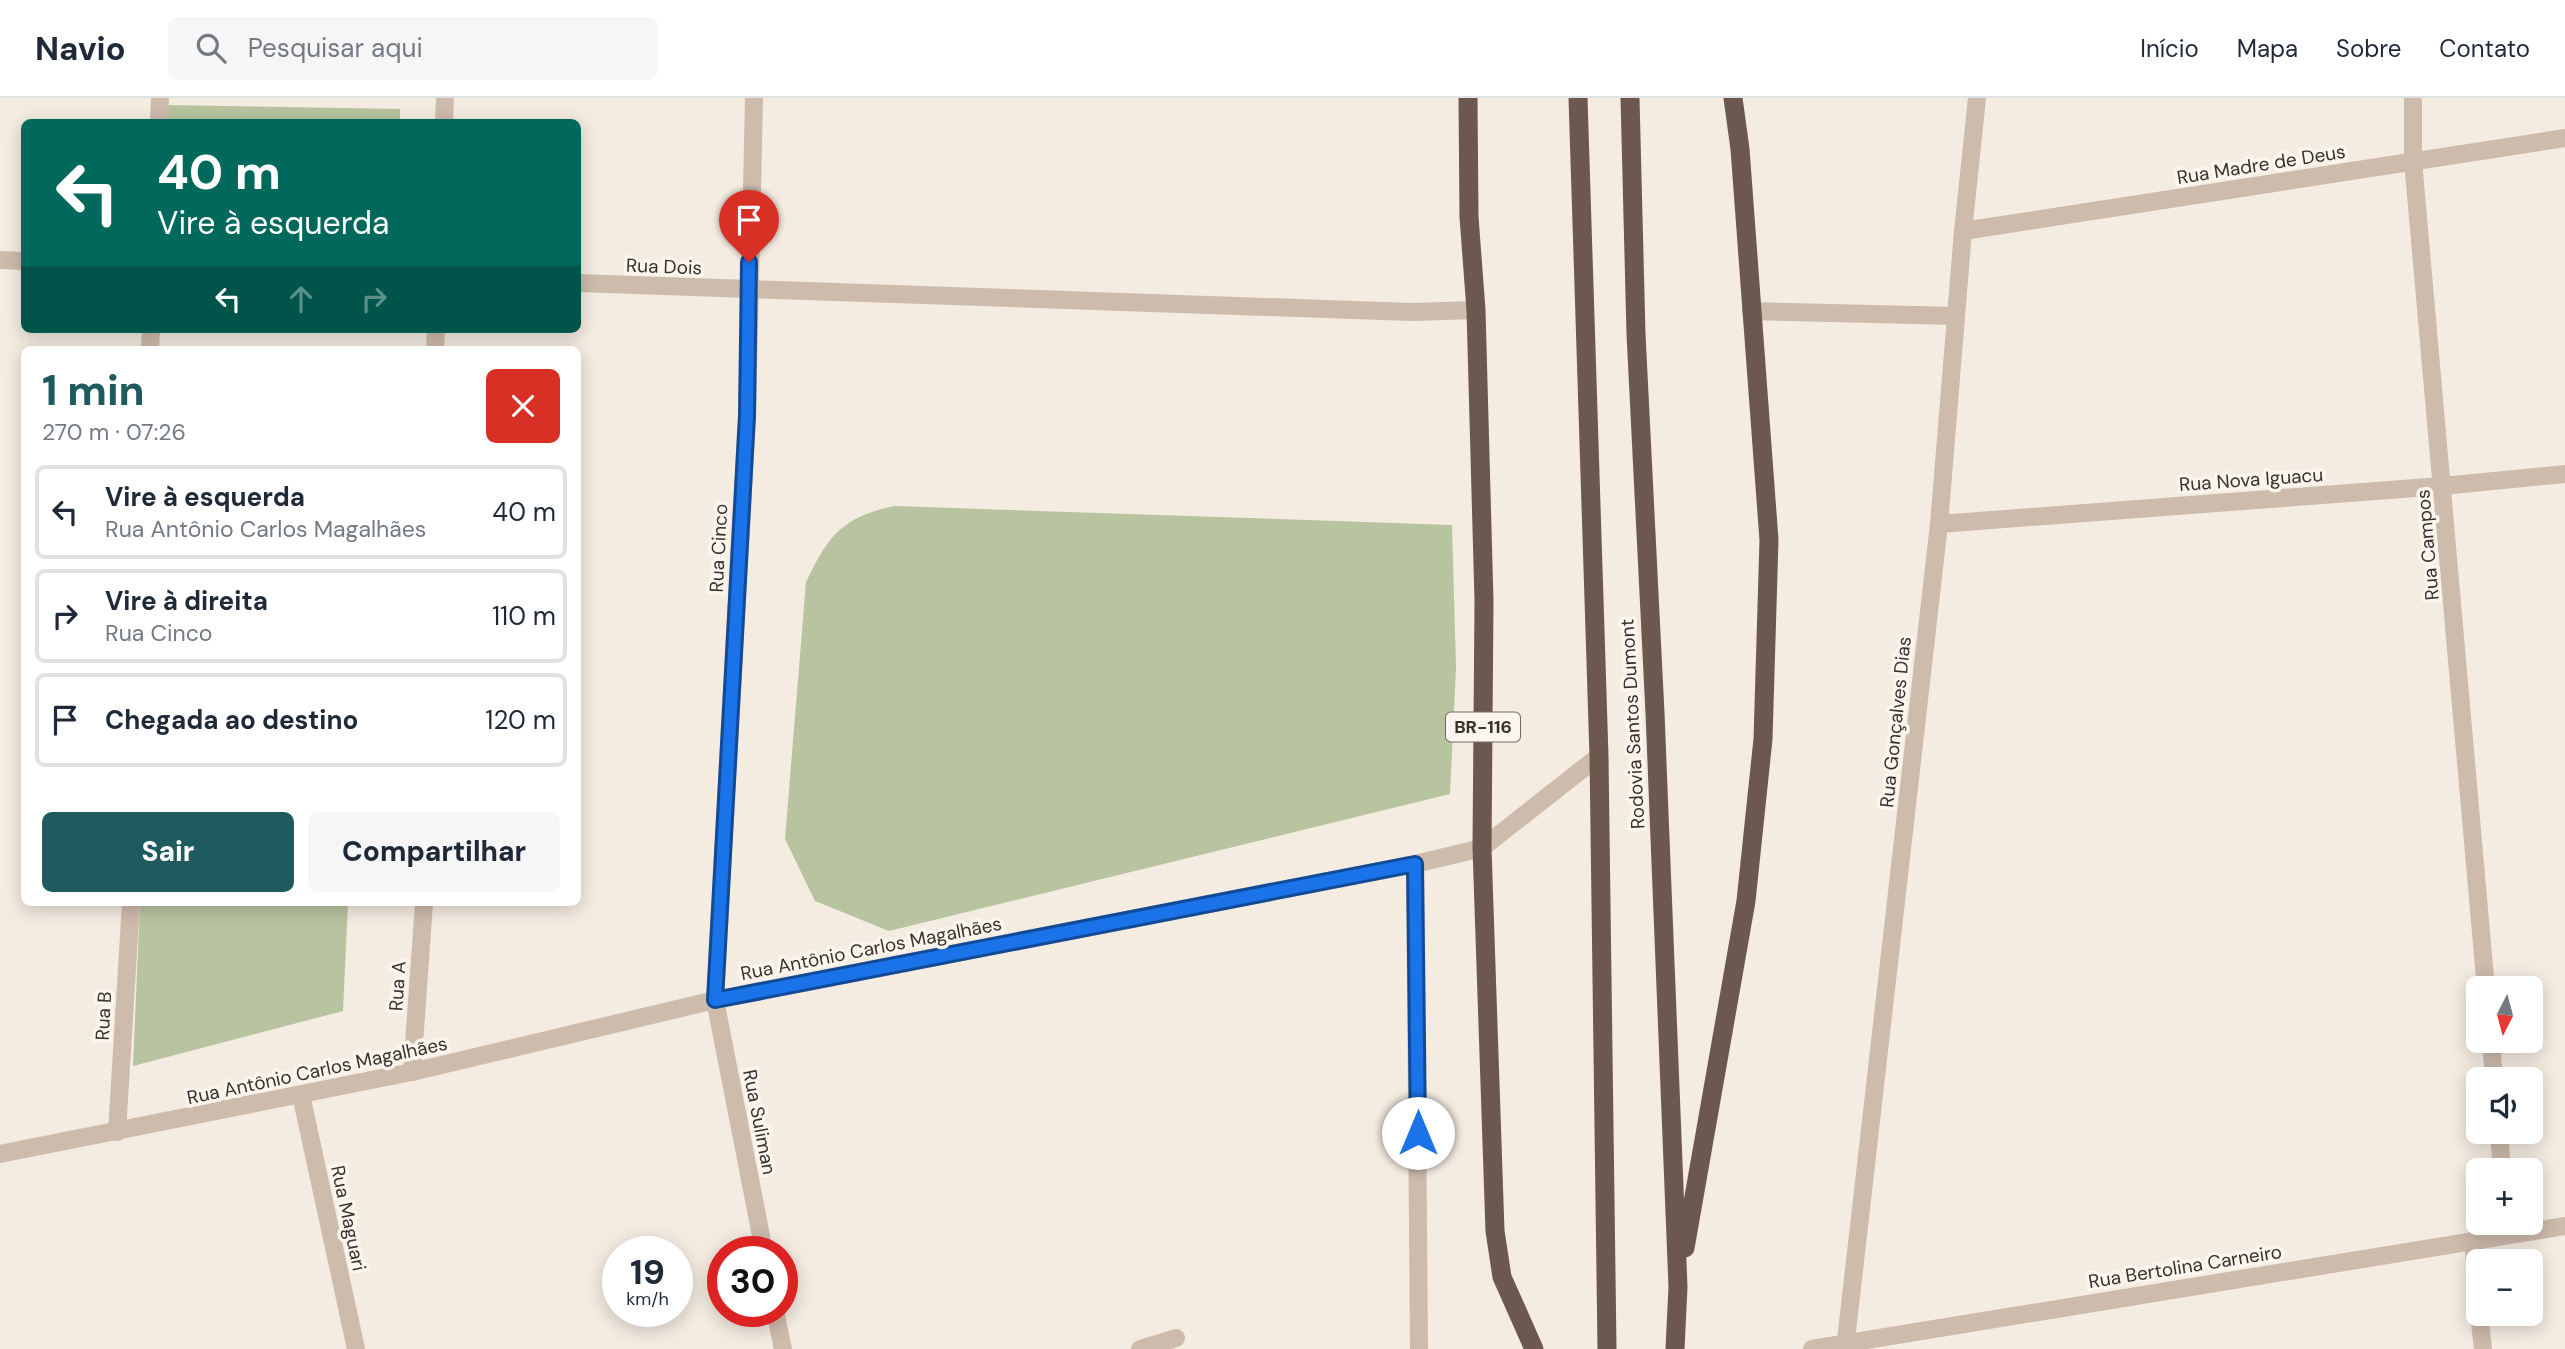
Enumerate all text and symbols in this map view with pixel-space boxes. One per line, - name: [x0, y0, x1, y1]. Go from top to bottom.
- search box: [168, 17, 658, 80]
- text: Navio: [35, 27, 126, 70]
- icon: search: [192, 29, 230, 67]
- text: Pesquisar aqui: [248, 31, 423, 65]
- text: Início: [2140, 33, 2199, 64]
- text: Mapa: [2237, 33, 2298, 64]
- text: Sobre: [2336, 33, 2401, 64]
- text: Contato: [2439, 33, 2530, 64]
- street label: Rua Madre de Deus: [2175, 139, 2347, 190]
- text: 40 m: [157, 140, 281, 204]
- icon: left: [42, 147, 133, 238]
- pin: [719, 190, 779, 262]
- icon: arrive: [730, 201, 768, 239]
- text: Vire à esquerda: [157, 202, 389, 244]
- street label: Rua Dois: [626, 253, 702, 280]
- icon: left: [209, 280, 247, 318]
- icon: ahead: [282, 280, 320, 318]
- icon: right: [355, 280, 393, 318]
- text: 1 min: [42, 363, 145, 418]
- button: close: [486, 369, 560, 443]
- text: 270 m · 07:26: [42, 417, 186, 447]
- street label: Rua Nova Iguacu: [2178, 462, 2324, 497]
- text: Vire à esquerda: [105, 480, 305, 514]
- street label: Rua Campos: [2410, 489, 2445, 601]
- icon: left: [46, 493, 84, 531]
- text: 40 m: [492, 495, 556, 529]
- street label: Rua Cinco: [704, 503, 733, 593]
- text: Rua Antônio Carlos Magalhães: [105, 514, 426, 544]
- text: Vire à direita: [105, 584, 268, 618]
- icon: right: [46, 597, 84, 635]
- text: 110 m: [492, 599, 556, 633]
- text: Rua Cinco: [105, 618, 212, 648]
- street label: Rodovia Santos Dumont: [1615, 618, 1650, 830]
- street label: Rua Gonçalves Dias: [1874, 635, 1917, 809]
- icon: arrive: [46, 701, 84, 739]
- text: Chegada ao destino: [105, 703, 358, 737]
- text: 120 m: [485, 703, 556, 737]
- road number: BR-116: [1446, 712, 1520, 742]
- button: Sair: [42, 812, 294, 892]
- button: Compartilhar: [308, 812, 560, 892]
- street label: Rua Antônio Carlos Magalhães: [738, 911, 1004, 986]
- street label: Rua A: [383, 960, 412, 1012]
- north arrow: [2466, 976, 2543, 1054]
- map controls: [2466, 976, 2543, 1326]
- street label: Rua B: [90, 991, 117, 1041]
- street label: Rua Antônio Carlos Magalhães: [185, 1031, 450, 1110]
- street label: Rua Suliman: [737, 1067, 782, 1177]
- button: sound: [2466, 1067, 2543, 1144]
- position arrow: [1381, 1096, 1455, 1170]
- button: +: [2466, 1158, 2543, 1235]
- street label: Rua Maguari: [325, 1163, 372, 1273]
- speed limit sign: 30: [707, 1236, 798, 1327]
- street label: Rua Bertolina Carneiro: [2087, 1239, 2284, 1294]
- text: 19: [630, 1249, 665, 1295]
- button: −: [2466, 1249, 2543, 1326]
- text: km/h: [626, 1287, 669, 1311]

